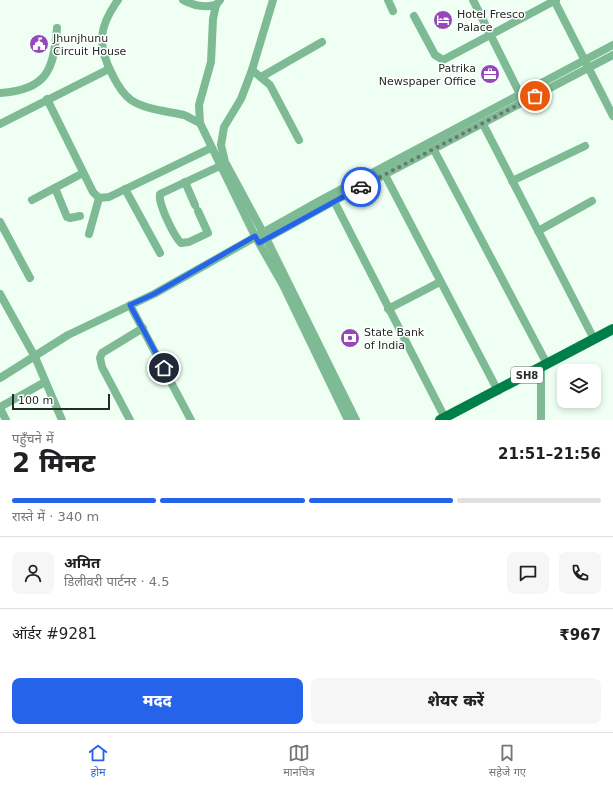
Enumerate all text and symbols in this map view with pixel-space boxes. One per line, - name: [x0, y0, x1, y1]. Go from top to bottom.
- place label: Hotel Fresco Palace: [457, 8, 525, 34]
- hotel icon: Hotel Fresco Palace: [432, 9, 454, 31]
- place label: Jhunjhunu Circuit House: [52, 32, 127, 58]
- public building icon: Jhunjhunu Circuit House: [28, 33, 50, 55]
- place label: Patrika Newspaper Office: [379, 62, 476, 88]
- office icon: Patrika Newspaper Office: [479, 63, 501, 85]
- pin: [518, 79, 552, 113]
- icon: bag: [524, 85, 546, 107]
- courier: [341, 167, 381, 207]
- icon: car: [350, 176, 372, 198]
- place label: State Bank of India: [364, 326, 425, 352]
- bank icon: State Bank of India: [339, 327, 361, 349]
- pin: [147, 351, 181, 385]
- icon: home: [153, 357, 175, 379]
- map controls: [557, 364, 601, 408]
- button: layers: [557, 364, 601, 408]
- road number: SH8: [511, 367, 543, 383]
- scale bar: [12, 392, 110, 411]
- text: 100 m: [18, 394, 53, 407]
- text: पहुँचने में: [12, 431, 54, 446]
- text: 21:51–21:56: [498, 445, 601, 463]
- text: 2 मिनट: [12, 448, 95, 478]
- text: रास्ते में · 340 m: [12, 509, 99, 524]
- button: person: [12, 552, 54, 594]
- button: chat: [507, 552, 549, 594]
- button: phone: [559, 552, 601, 594]
- text: अमित: [64, 554, 100, 572]
- text: डिलीवरी पार्टनर · 4.5: [64, 574, 169, 589]
- text: ऑर्डर #9281: [12, 625, 97, 643]
- text: ₹967: [559, 626, 601, 644]
- button: मदद: [12, 678, 303, 724]
- button: शेयर करें: [311, 678, 601, 724]
- tab: होम: [87, 742, 109, 780]
- tab: मानचित्र: [283, 742, 315, 780]
- tab: सहेजे गए: [489, 742, 526, 780]

